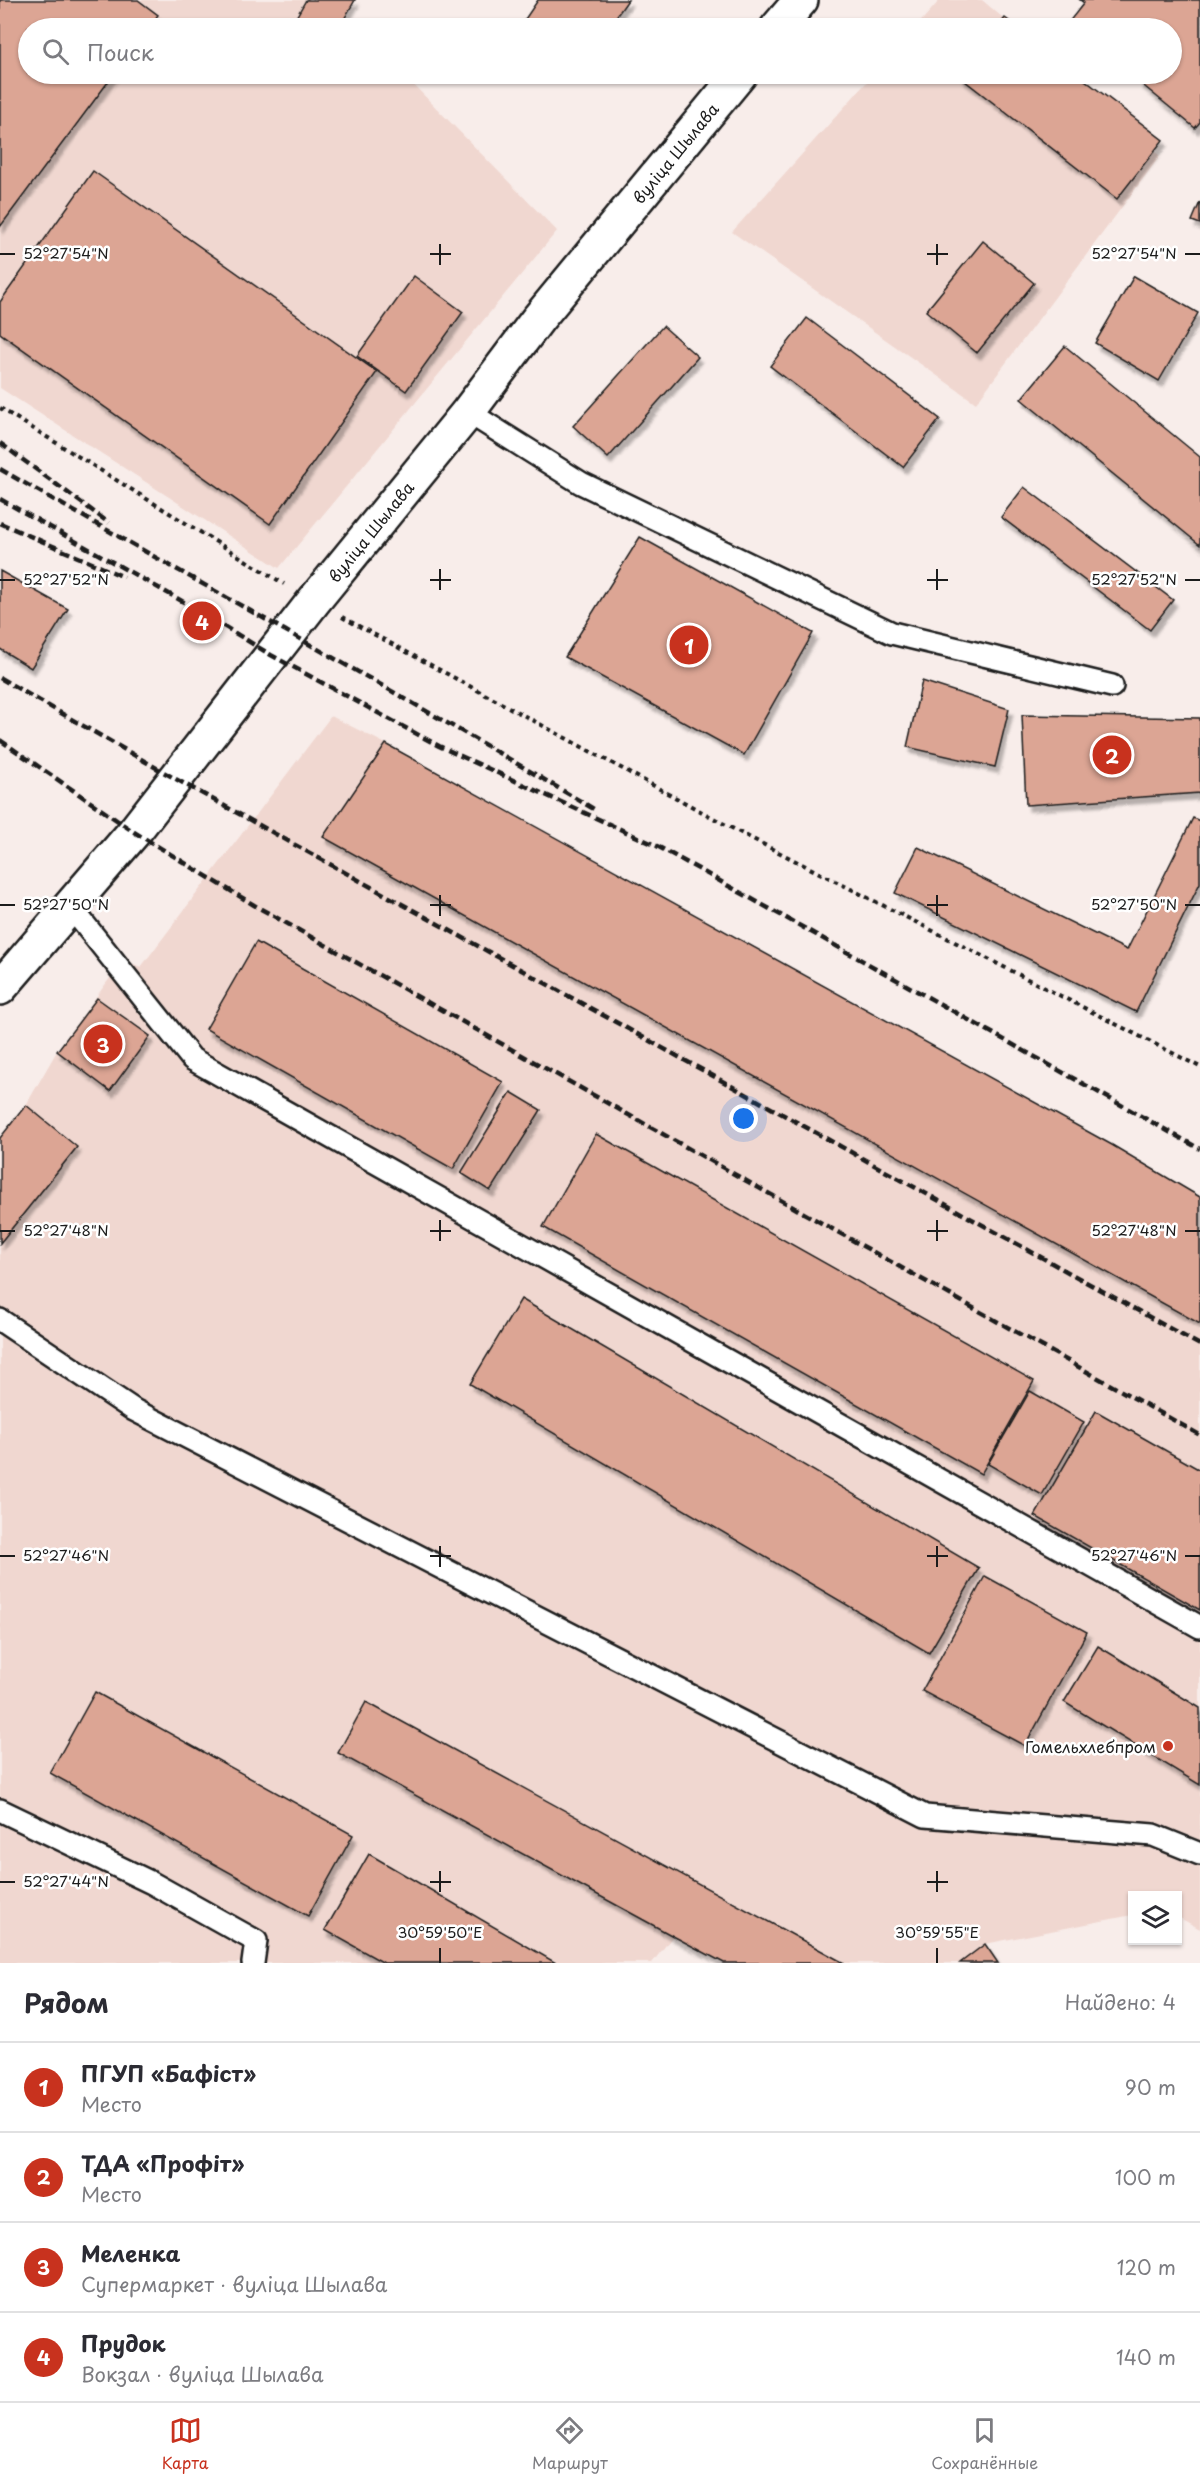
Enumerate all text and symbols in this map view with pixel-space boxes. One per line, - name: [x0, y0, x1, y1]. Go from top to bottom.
- search box: [18, 18, 1182, 84]
- icon: search: [39, 35, 72, 68]
- text: Поиск: [87, 35, 154, 68]
- street label: вуліца Шылава: [626, 97, 724, 208]
- text: 52°27'54"N: [23, 241, 109, 264]
- text: 52°27'54"N: [1091, 241, 1177, 264]
- street label: вуліца Шылава: [322, 476, 419, 587]
- text: 52°27'52"N: [23, 567, 109, 590]
- text: 52°27'52"N: [1091, 567, 1177, 590]
- pin: 4: [182, 598, 222, 644]
- pin: 1: [670, 622, 708, 668]
- pin: 2: [1092, 732, 1132, 777]
- text: 52°27'50"N: [23, 892, 109, 915]
- text: 52°27'50"N: [1091, 892, 1177, 915]
- pin: 3: [84, 1022, 122, 1066]
- your location: [729, 1104, 758, 1133]
- text: 52°27'48"N: [23, 1218, 109, 1241]
- text: 52°27'48"N: [1091, 1218, 1177, 1241]
- text: 52°27'46"N: [23, 1543, 109, 1566]
- text: 52°27'46"N: [1091, 1543, 1177, 1566]
- place label: Гомельхлебпром: [1025, 1734, 1156, 1758]
- marker: Гомельхлебпром: [1161, 1739, 1175, 1753]
- text: 52°27'44"N: [23, 1869, 109, 1892]
- map controls: [1128, 1891, 1182, 1945]
- button: layers: [1128, 1891, 1182, 1945]
- text: 30°59'50"E: [397, 1920, 483, 1943]
- text: 30°59'55"E: [895, 1920, 979, 1943]
- text: Рядом: [24, 1983, 109, 2022]
- text: Найдено: 4: [1065, 1987, 1176, 2017]
- text: ПГУП «Бафіст»: [81, 2056, 256, 2089]
- text: 1: [39, 2072, 48, 2102]
- text: 90 m: [1125, 2072, 1176, 2102]
- text: Место: [81, 2089, 142, 2119]
- text: ТДА «Профіт»: [81, 2146, 244, 2179]
- text: 2: [36, 2162, 51, 2192]
- text: 100 m: [1115, 2162, 1176, 2192]
- text: Место: [81, 2179, 142, 2209]
- text: Меленка: [81, 2236, 180, 2269]
- text: 3: [37, 2252, 50, 2282]
- text: 120 m: [1117, 2252, 1176, 2282]
- text: Супермаркет · вуліца Шылава: [81, 2269, 387, 2299]
- text: Прудок: [81, 2326, 166, 2359]
- text: 4: [37, 2342, 50, 2372]
- text: 140 m: [1116, 2342, 1176, 2372]
- text: Вокзал · вуліца Шылава: [81, 2359, 323, 2389]
- tab: Карта: [162, 2414, 209, 2474]
- tab: Маршрут: [532, 2414, 608, 2474]
- tab: Сохранённые: [931, 2414, 1038, 2474]

